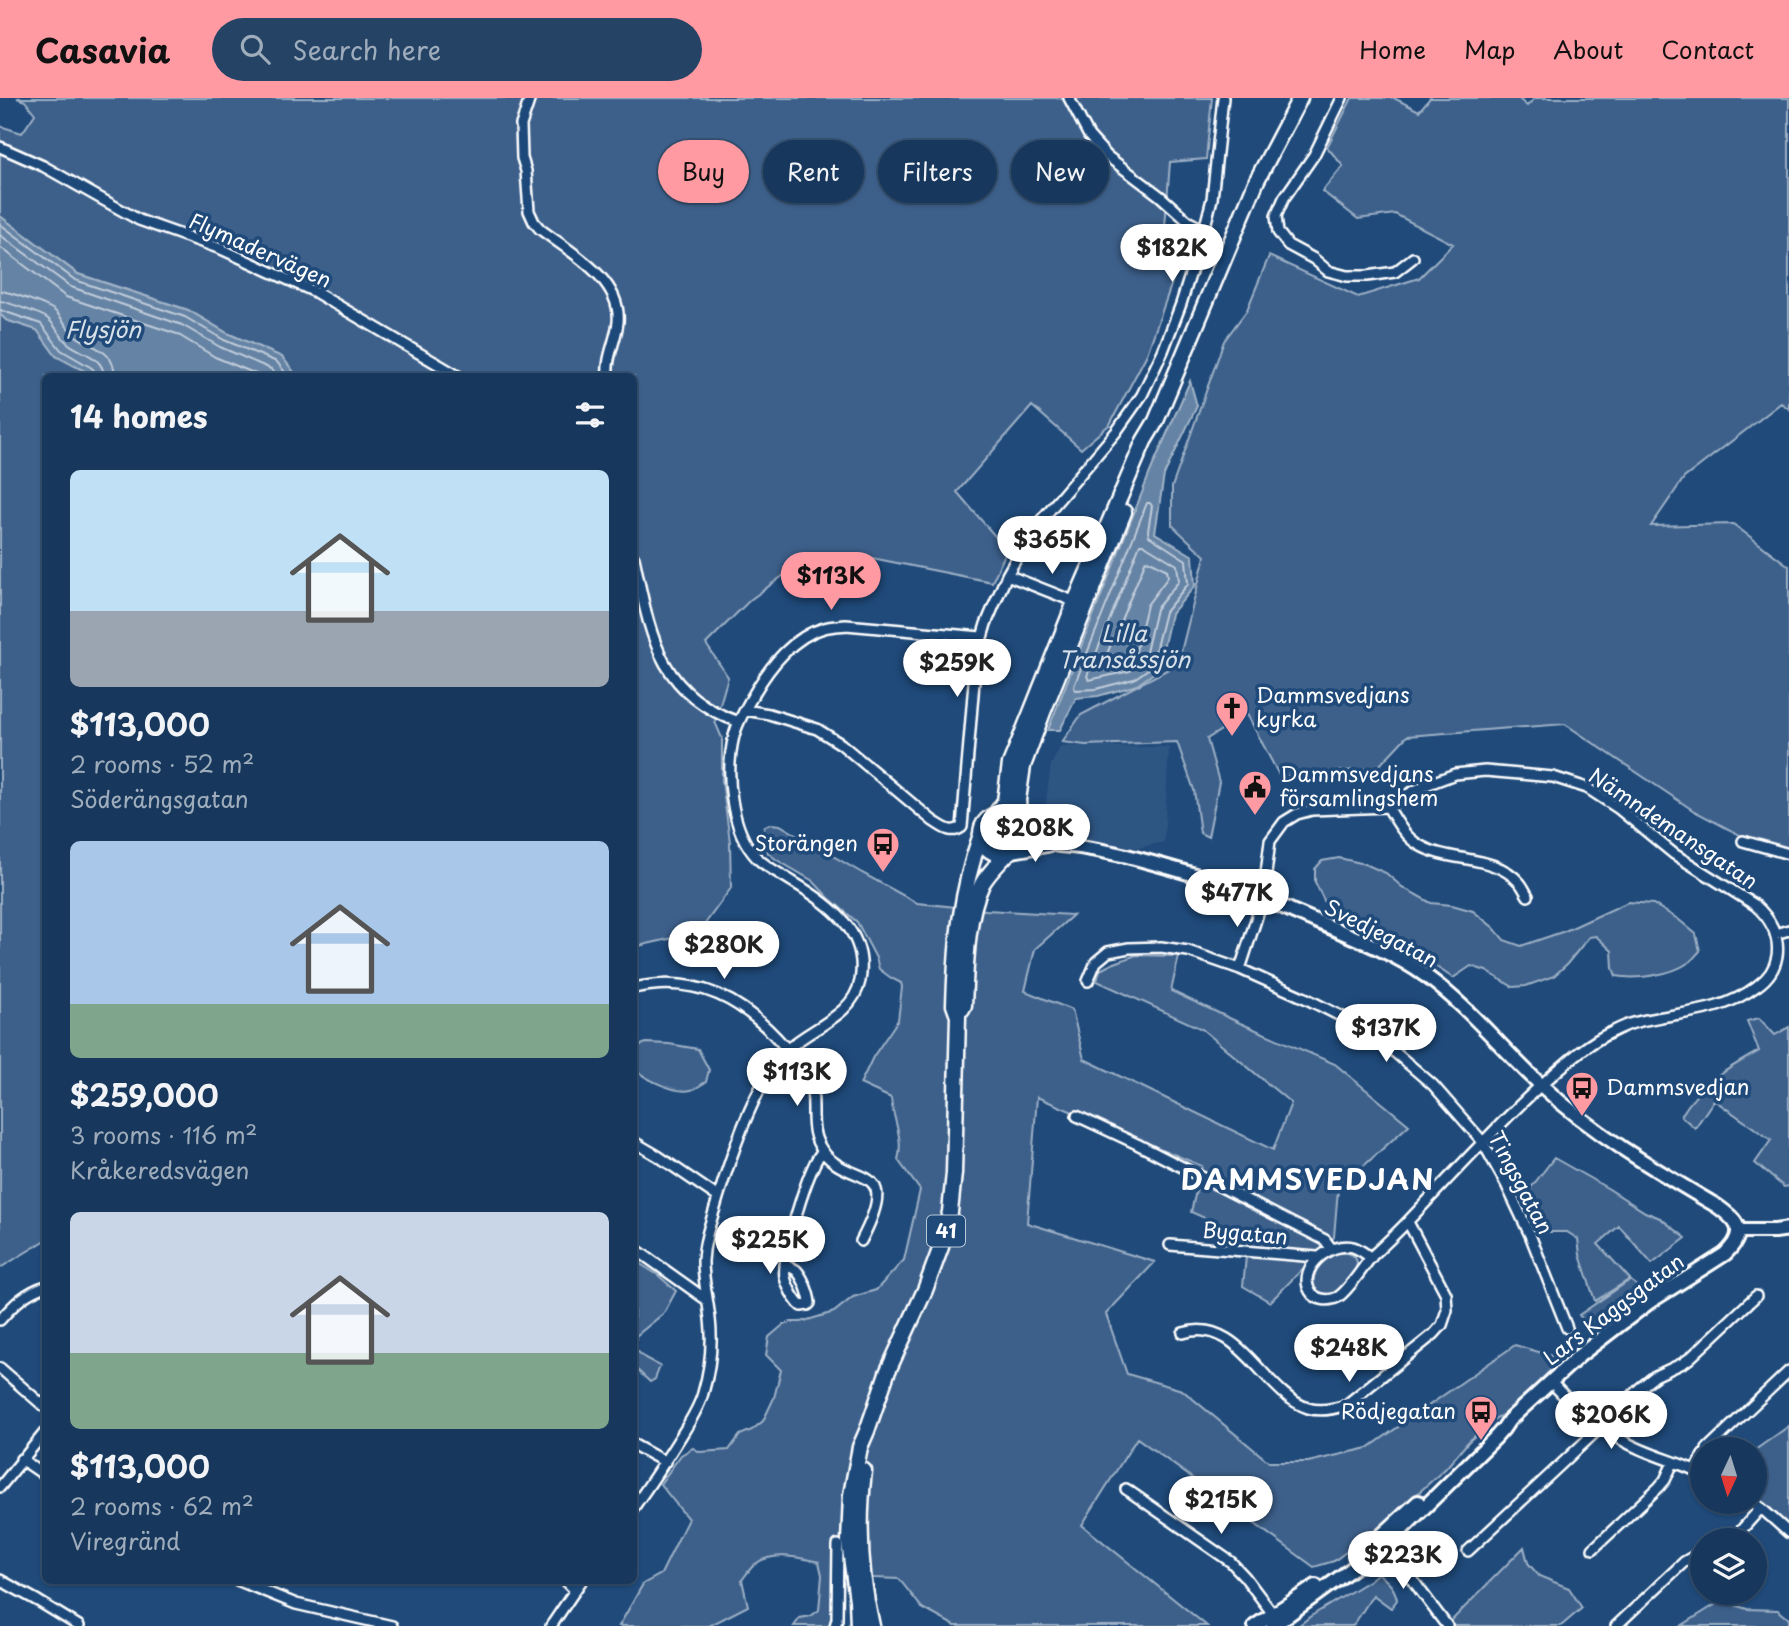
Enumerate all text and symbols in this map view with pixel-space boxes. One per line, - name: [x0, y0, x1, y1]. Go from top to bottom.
- search box: [212, 18, 702, 81]
- text: Casavia: [35, 24, 170, 74]
- icon: search: [236, 30, 274, 68]
- text: Search here: [292, 30, 441, 69]
- text: Home: [1359, 31, 1426, 67]
- text: Map: [1464, 31, 1515, 67]
- text: About: [1553, 31, 1623, 67]
- text: Contact: [1661, 31, 1754, 67]
- chip: Buy: [658, 140, 749, 203]
- chip: Rent: [763, 140, 864, 203]
- chip: Filters: [878, 140, 997, 203]
- chip: New: [1011, 140, 1109, 203]
- street label: Flymadervägen: [184, 203, 337, 295]
- pin: $182K: [1123, 225, 1221, 284]
- text: $182K: [1136, 229, 1208, 264]
- water label: Flysjön: [65, 311, 142, 346]
- text: 14 homes: [70, 393, 208, 438]
- icon: filters: [571, 396, 609, 434]
- icon: home: [277, 515, 403, 641]
- pin: $365K: [1003, 517, 1101, 576]
- text: $365K: [1013, 521, 1091, 556]
- pin: $113K: [782, 552, 880, 612]
- text: $113K: [797, 557, 865, 592]
- water label: Lilla Transåssjön: [1058, 615, 1191, 676]
- pin: $259K: [908, 640, 1006, 699]
- text: $259K: [919, 644, 995, 679]
- place label: Dammsvedjans kyrka: [1256, 678, 1410, 734]
- church icon: Dammsvedjans kyrka: [1213, 689, 1251, 738]
- text: $113,000: [70, 701, 210, 746]
- text: 2 rooms · 52 m²: [70, 746, 254, 781]
- place label: Dammsvedjans församlingshem: [1280, 757, 1438, 813]
- street label: Nämndemansgatan: [1583, 759, 1765, 896]
- public building icon: Dammsvedjans församlingshem: [1236, 768, 1274, 817]
- text: Söderängsgatan: [70, 781, 249, 816]
- pin: $208K: [986, 804, 1084, 864]
- text: $208K: [996, 809, 1074, 844]
- bus stop icon: Storängen: [864, 825, 902, 874]
- place label: Storängen: [755, 826, 858, 858]
- pin: $477K: [1188, 870, 1286, 929]
- text: $477K: [1201, 874, 1273, 909]
- icon: home: [277, 886, 403, 1012]
- street label: Svedjegatan: [1319, 890, 1444, 975]
- pin: $280K: [675, 922, 773, 981]
- text: $280K: [684, 926, 764, 961]
- pin: $137K: [1337, 1004, 1435, 1064]
- text: $137K: [1351, 1009, 1421, 1044]
- pin: $113K: [748, 1048, 846, 1108]
- text: $113K: [763, 1053, 831, 1088]
- bus stop icon: Dammsvedjan: [1563, 1069, 1601, 1118]
- place label: Dammsvedjan: [1606, 1070, 1749, 1102]
- text: $259,000: [70, 1072, 219, 1117]
- text: 3 rooms · 116 m²: [70, 1117, 257, 1152]
- street label: Tingsgatan: [1481, 1125, 1562, 1239]
- text: Kråkeredsvägen: [70, 1152, 249, 1187]
- district label: DAMMSVEDJAN: [1181, 1157, 1435, 1200]
- street label: Bygatan: [1201, 1212, 1289, 1252]
- pin: $225K: [721, 1216, 819, 1276]
- road number: 41: [927, 1216, 965, 1246]
- text: $225K: [731, 1221, 809, 1256]
- street label: Lars Kaggsgatan: [1536, 1245, 1690, 1372]
- icon: home: [277, 1257, 403, 1383]
- pin: $248K: [1300, 1324, 1398, 1384]
- text: $248K: [1310, 1329, 1388, 1364]
- pin: $206K: [1562, 1392, 1660, 1451]
- bus stop icon: Rödjegatan: [1462, 1393, 1500, 1442]
- place label: Rödjegatan: [1341, 1394, 1456, 1426]
- text: $206K: [1571, 1396, 1651, 1431]
- north arrow: [1690, 1437, 1768, 1514]
- map controls: [1690, 1437, 1767, 1605]
- text: $113,000: [70, 1443, 210, 1488]
- pin: $215K: [1172, 1476, 1270, 1536]
- text: $215K: [1185, 1481, 1257, 1516]
- text: 2 rooms · 62 m²: [70, 1488, 254, 1523]
- text: Viregränd: [70, 1523, 180, 1558]
- button: layers: [1690, 1528, 1767, 1605]
- pin: $223K: [1354, 1532, 1452, 1591]
- text: $223K: [1364, 1536, 1442, 1571]

